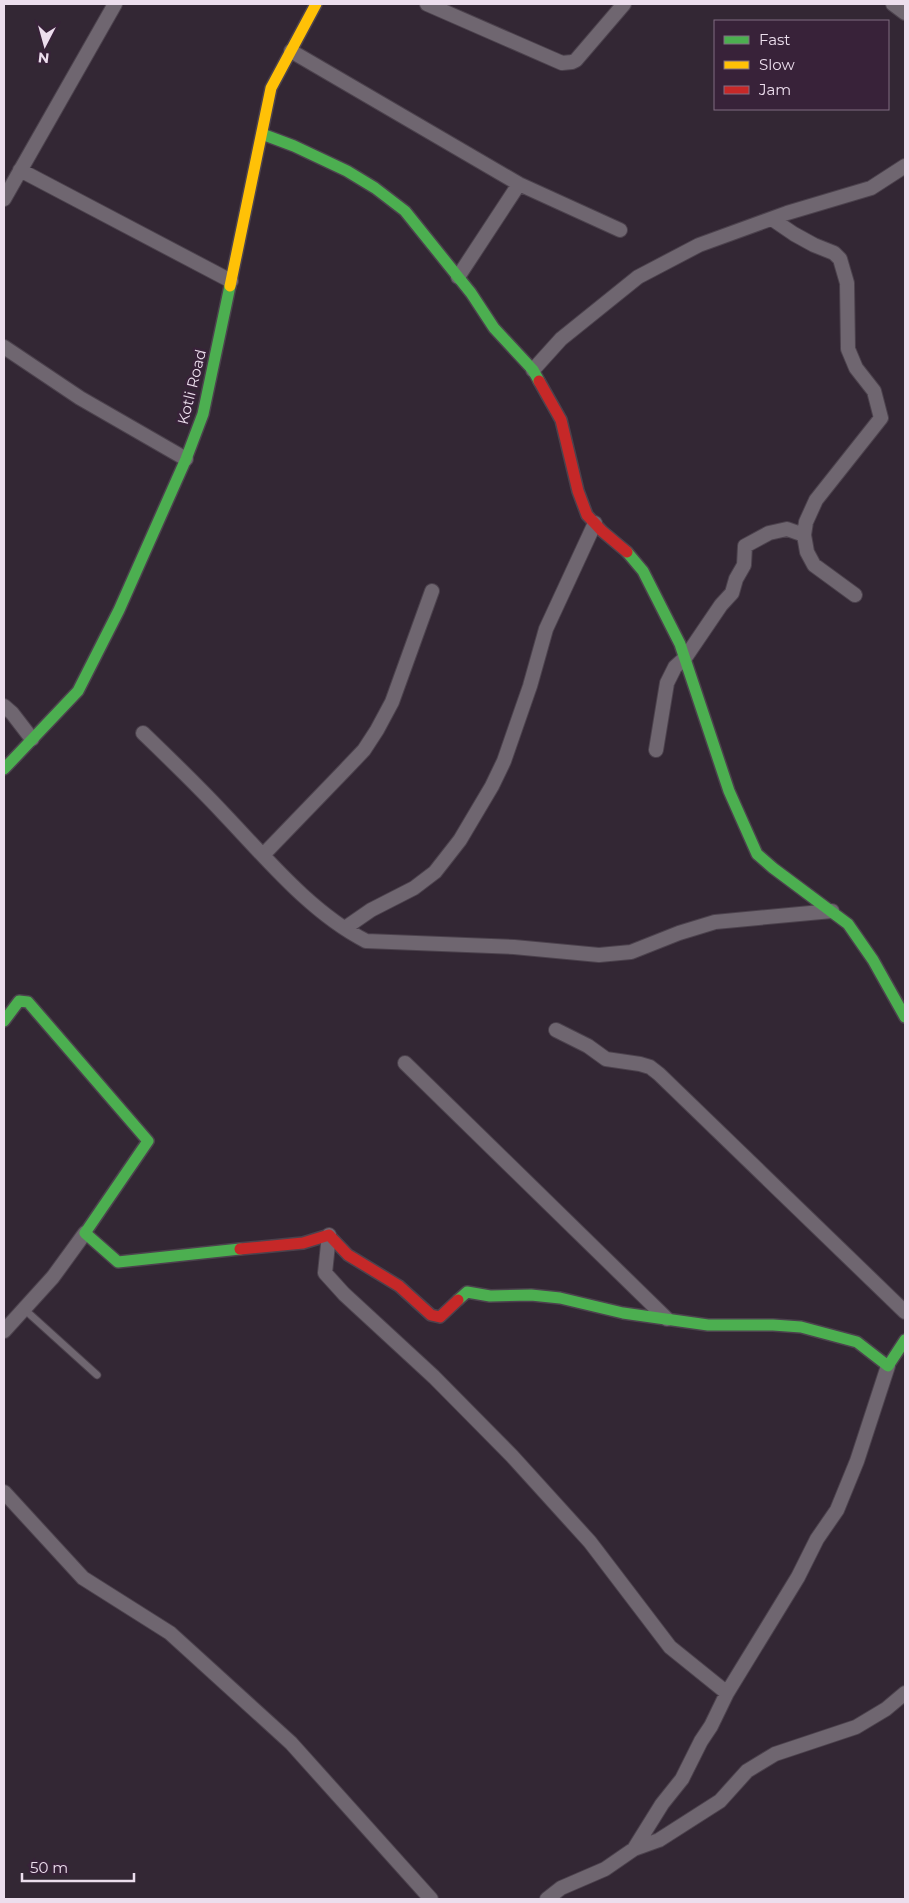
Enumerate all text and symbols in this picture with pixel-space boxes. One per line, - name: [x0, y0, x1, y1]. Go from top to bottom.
- north arrow: [20, 20, 70, 70]
- legend: [714, 20, 889, 110]
- text: Fast: [759, 30, 790, 49]
- text: N: [37, 48, 50, 67]
- text: Slow: [759, 55, 795, 74]
- text: Jam: [758, 80, 791, 99]
- street label: Kotli Road: [173, 347, 210, 427]
- scale bar: [22, 1850, 135, 1882]
- text: 50 m: [30, 1858, 68, 1877]

